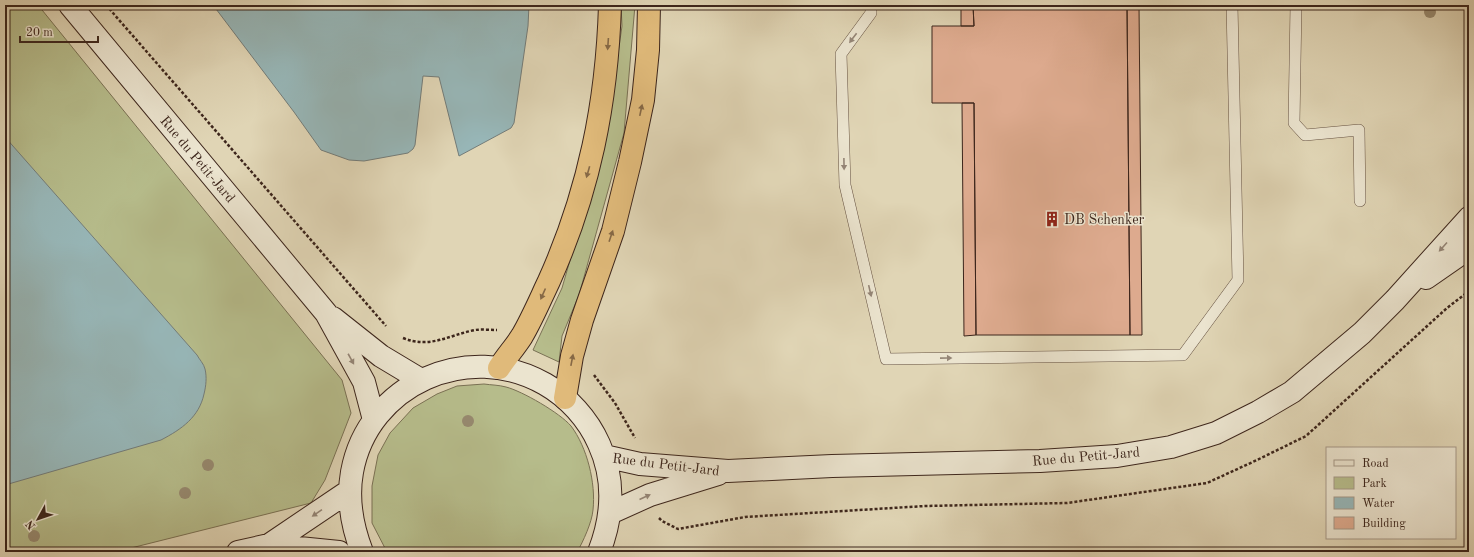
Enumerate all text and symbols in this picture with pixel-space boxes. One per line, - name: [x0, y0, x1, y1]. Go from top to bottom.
- scale bar: [20, 18, 98, 44]
- text: 20 m: [26, 27, 53, 39]
- one-way arrow: [849, 33, 857, 43]
- one-way arrow: [605, 38, 612, 50]
- one-way arrow: [639, 103, 645, 116]
- street label: Rue du Petit-Jard: [157, 114, 237, 206]
- one-way arrow: [841, 158, 847, 171]
- one-way arrow: [585, 166, 591, 178]
- building icon: DB Schenker: [1043, 210, 1061, 228]
- place label: DB Schenker: [1064, 213, 1145, 227]
- one-way arrow: [608, 229, 614, 241]
- one-way arrow: [1438, 242, 1448, 252]
- one-way arrow: [867, 285, 873, 297]
- one-way arrow: [540, 288, 546, 300]
- one-way arrow: [348, 353, 355, 365]
- one-way arrow: [569, 354, 575, 366]
- one-way arrow: [940, 355, 953, 361]
- street label: Rue du Petit-Jard: [1032, 445, 1141, 469]
- legend: [1326, 447, 1456, 539]
- street label: Rue du Petit-Jard: [611, 451, 720, 479]
- text: Road: [1362, 458, 1389, 470]
- text: Park: [1362, 478, 1387, 490]
- one-way arrow: [640, 494, 651, 500]
- text: Water: [1362, 498, 1395, 510]
- north arrow: [18, 499, 58, 539]
- one-way arrow: [312, 509, 322, 517]
- text: N: [24, 517, 38, 531]
- text: Building: [1362, 518, 1406, 530]

